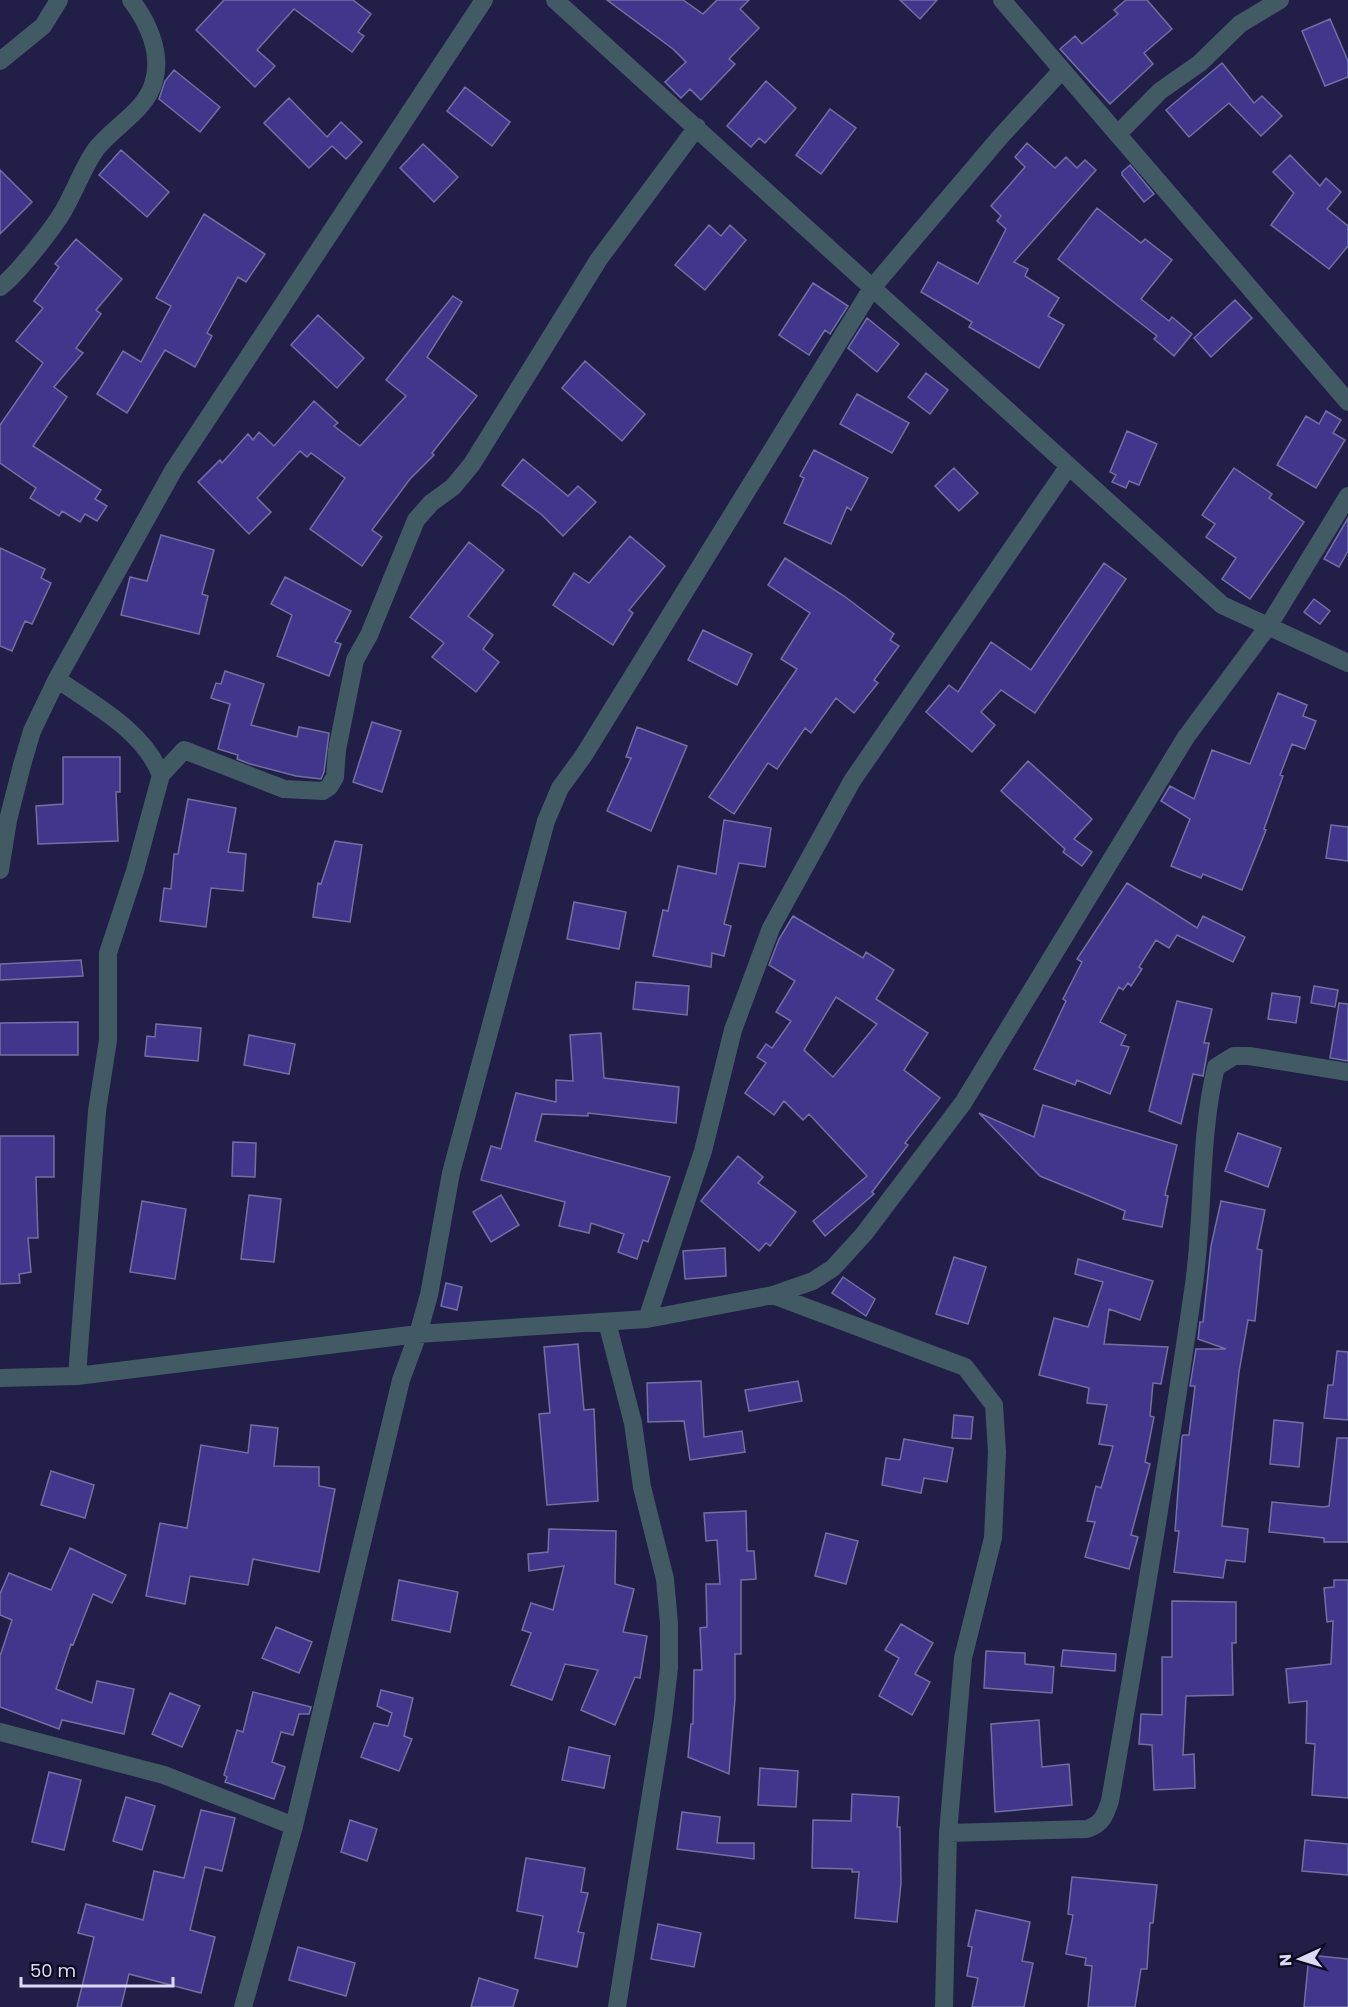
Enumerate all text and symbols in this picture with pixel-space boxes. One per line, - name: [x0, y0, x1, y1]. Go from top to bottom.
- north arrow: [1270, 1929, 1330, 1989]
- scale bar: [21, 1950, 172, 1988]
- text: N: [1274, 1953, 1297, 1967]
- text: 50 m: [30, 1958, 76, 1983]

